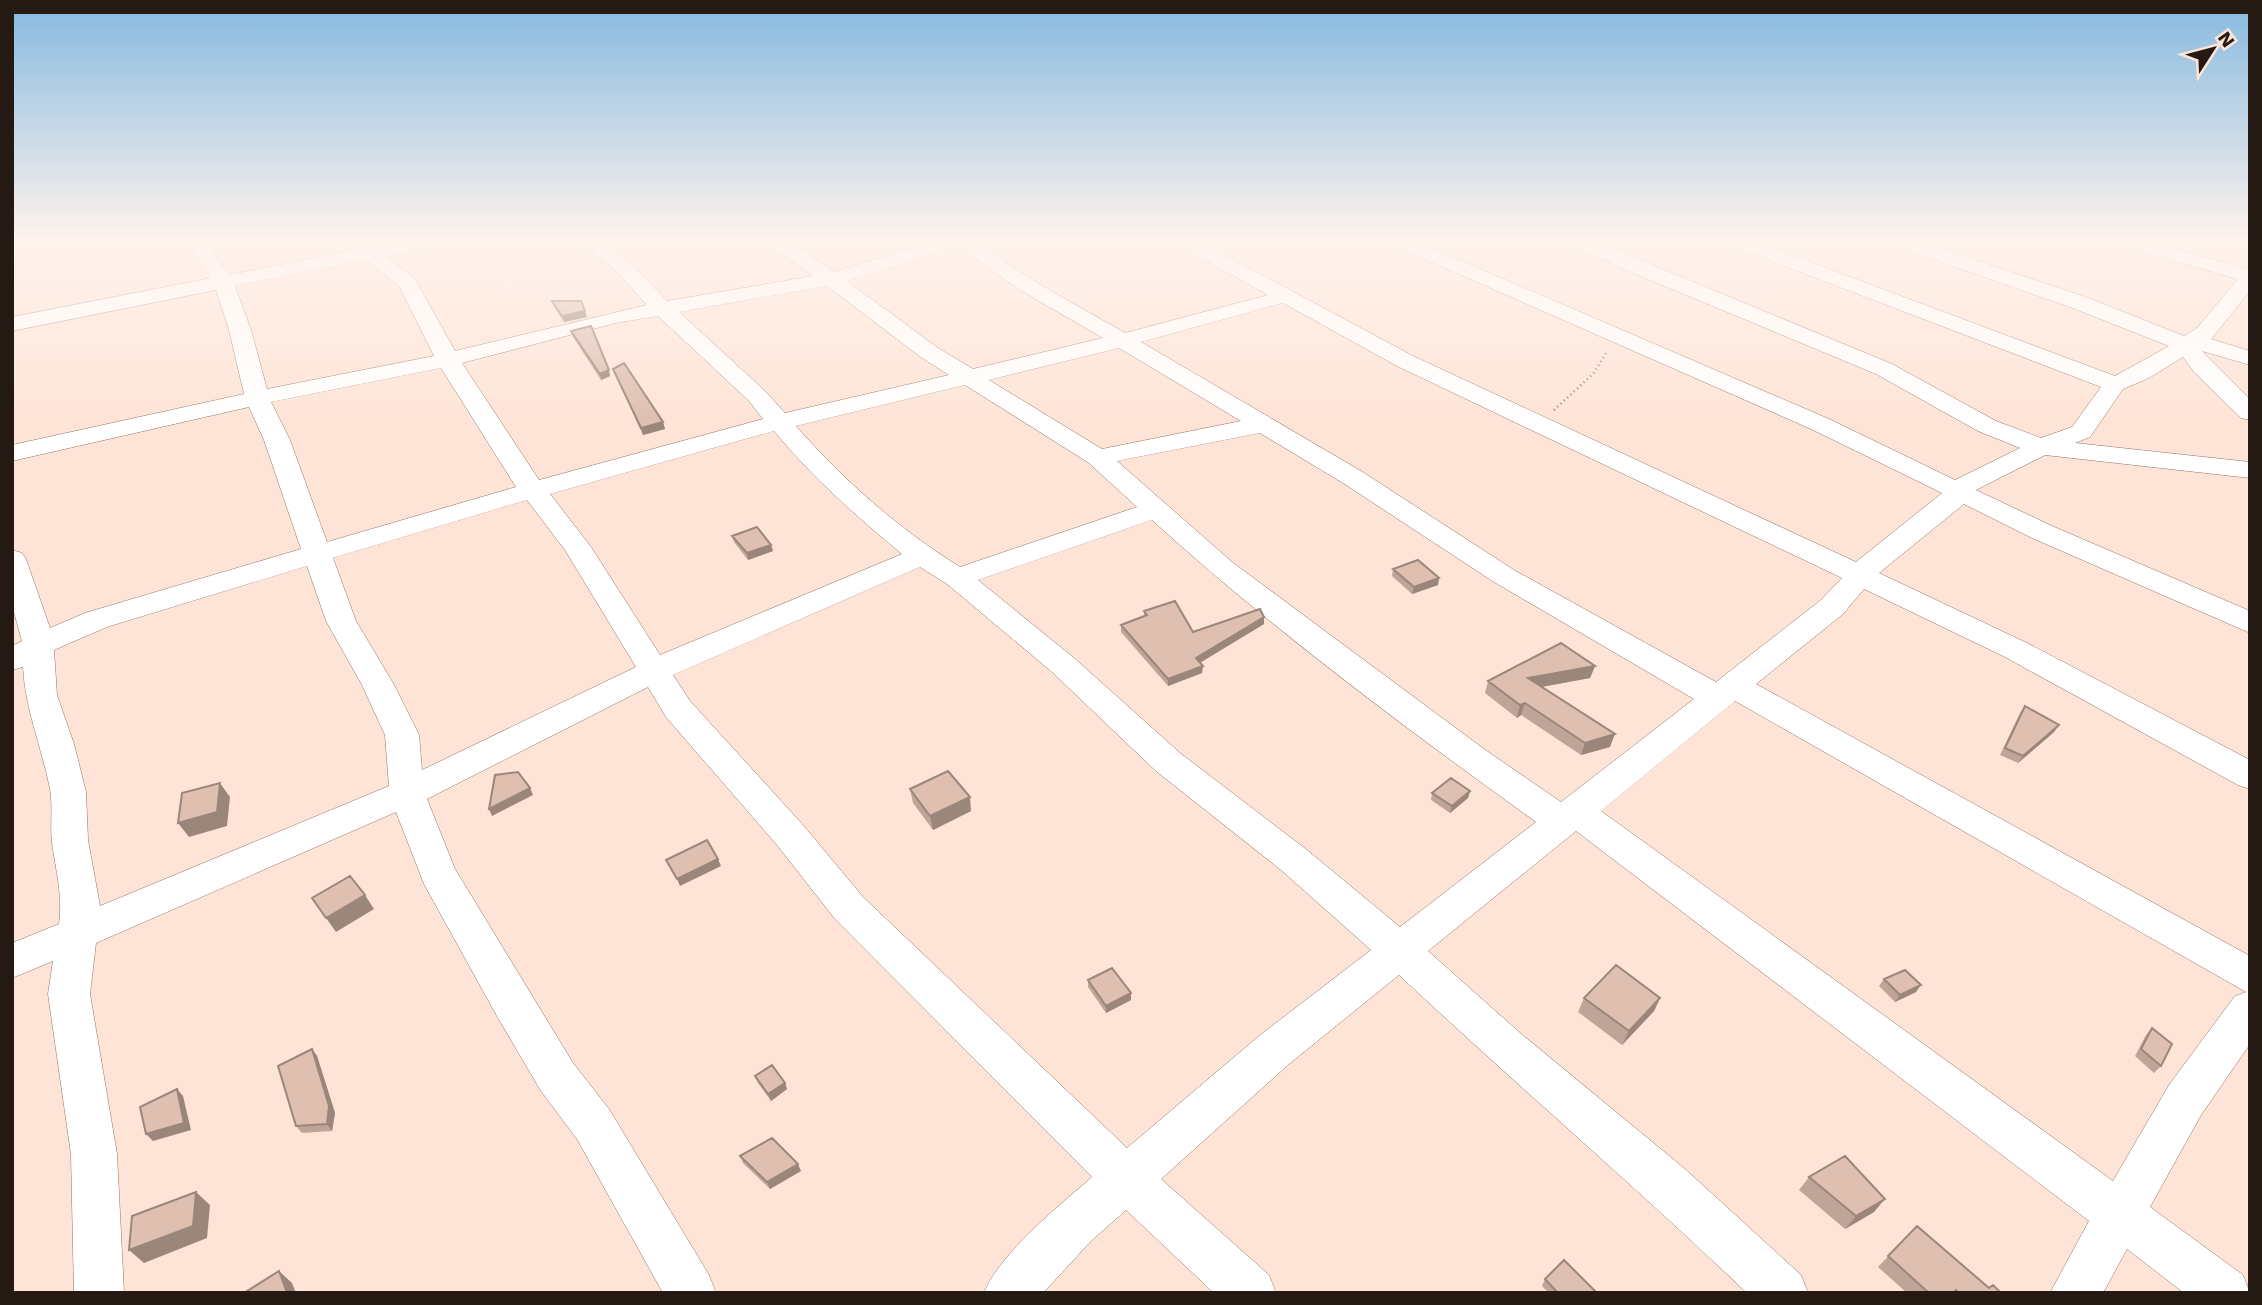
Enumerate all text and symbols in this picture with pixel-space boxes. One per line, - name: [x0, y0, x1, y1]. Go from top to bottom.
- north arrow: [2178, 14, 2248, 84]
- text: N: [2213, 27, 2240, 52]

